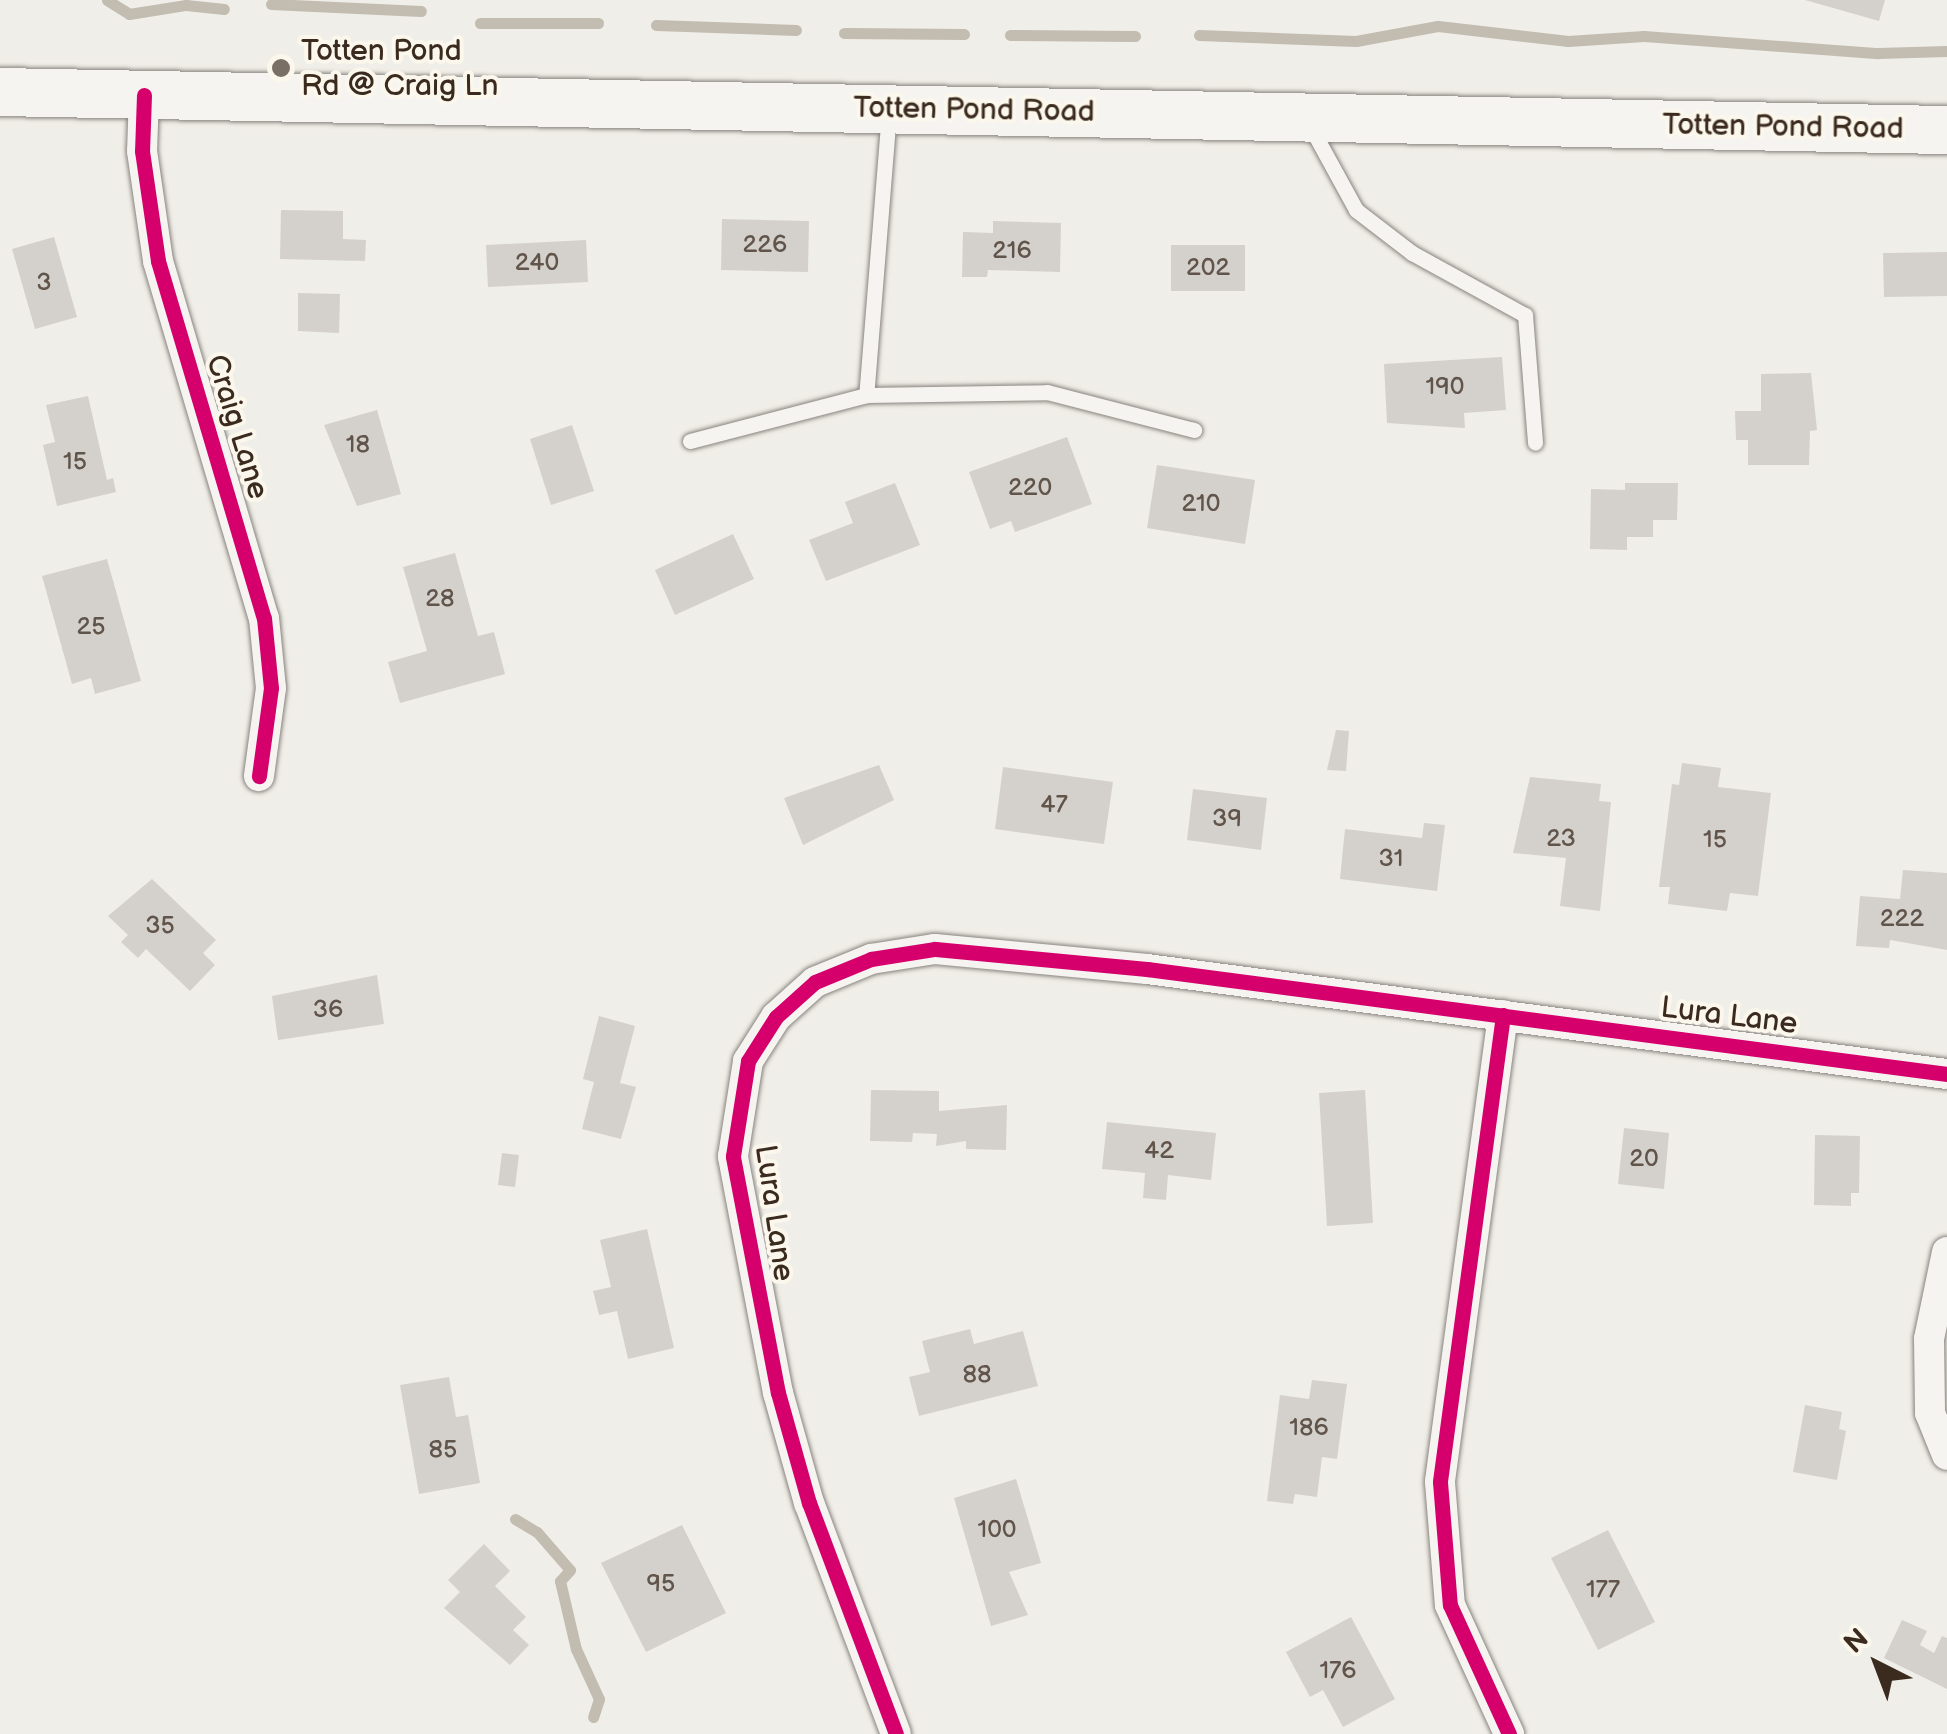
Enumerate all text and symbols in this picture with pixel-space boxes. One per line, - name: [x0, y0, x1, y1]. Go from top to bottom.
- place label: Totten Pond Rd @ Craig Ln: [301, 33, 499, 104]
- marker: Totten Pond Rd @ Craig Ln: [270, 57, 292, 79]
- street label: Totten Pond Road: [853, 90, 1095, 130]
- street label: Totten Pond Road: [1662, 107, 1904, 147]
- house number: 226: [743, 230, 787, 260]
- house number: 216: [992, 236, 1032, 266]
- house number: 240: [515, 248, 559, 278]
- house number: 202: [1186, 253, 1230, 283]
- house number: 3: [36, 268, 52, 298]
- street label: Craig Lane: [198, 350, 276, 504]
- house number: 190: [1426, 372, 1464, 402]
- house number: 18: [346, 430, 370, 460]
- house number: 15: [63, 447, 87, 477]
- house number: 220: [1008, 473, 1052, 503]
- house number: 210: [1182, 489, 1220, 519]
- house number: 28: [425, 584, 455, 614]
- house number: 25: [76, 612, 106, 642]
- house number: 47: [1040, 790, 1068, 820]
- house number: 39: [1212, 804, 1242, 834]
- house number: 23: [1546, 824, 1576, 854]
- house number: 15: [1703, 825, 1727, 855]
- house number: 31: [1378, 844, 1404, 874]
- house number: 222: [1880, 904, 1924, 934]
- house number: 35: [145, 911, 175, 941]
- street label: Lura Lane: [1659, 990, 1799, 1042]
- house number: 36: [313, 995, 343, 1025]
- house number: 42: [1144, 1136, 1174, 1166]
- street label: Lura Lane: [747, 1143, 801, 1283]
- house number: 20: [1629, 1144, 1659, 1174]
- house number: 88: [962, 1360, 992, 1390]
- house number: 186: [1289, 1413, 1329, 1443]
- house number: 85: [429, 1435, 457, 1465]
- house number: 100: [977, 1515, 1017, 1545]
- house number: 95: [647, 1569, 675, 1599]
- house number: 177: [1586, 1575, 1620, 1605]
- north arrow: [1827, 1614, 1927, 1714]
- text: N: [1838, 1622, 1875, 1661]
- house number: 176: [1319, 1656, 1357, 1686]

